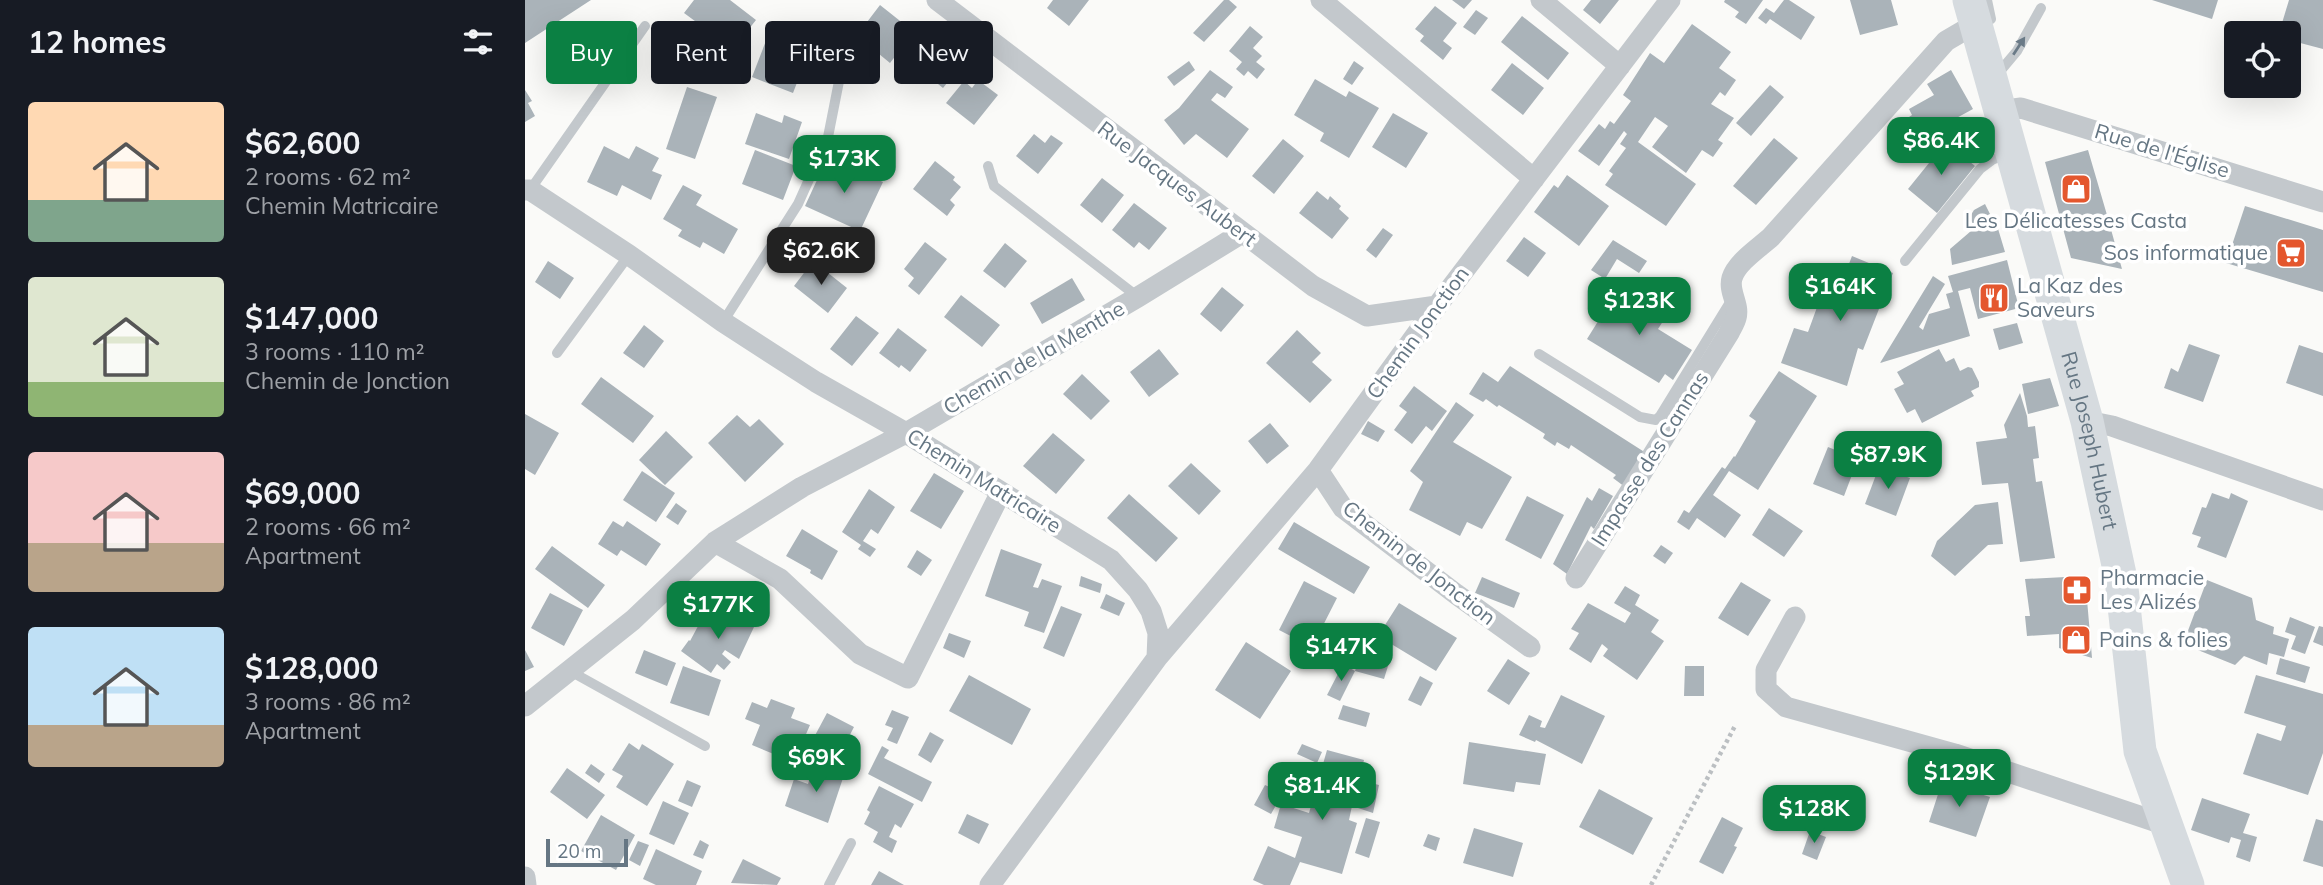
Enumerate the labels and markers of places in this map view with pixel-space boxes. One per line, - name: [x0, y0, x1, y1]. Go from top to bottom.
- pin: $86.4K: [1884, 118, 1998, 177]
- pin: $173K: [795, 136, 893, 195]
- shop icon: Les Délicatesses Casta: [2059, 172, 2093, 206]
- place label: Les Délicatesses Casta: [1965, 207, 2187, 233]
- pin: $62.6K: [764, 228, 878, 287]
- supermarket icon: Sos informatique: [2274, 236, 2308, 270]
- place label: Sos informatique: [2104, 239, 2268, 265]
- pin: $164K: [1791, 264, 1889, 323]
- place label: La Kaz des Saveurs: [2017, 272, 2123, 322]
- pin: $123K: [1590, 278, 1688, 337]
- restaurant icon: La Kaz des Saveurs: [1977, 281, 2011, 315]
- pin: $87.9K: [1831, 432, 1945, 491]
- place label: Pharmacie Les Alizés: [2100, 564, 2204, 614]
- pharmacy icon: Pharmacie Les Alizés: [2060, 573, 2094, 607]
- pin: $177K: [669, 582, 767, 641]
- shop icon: Pains & folies: [2059, 623, 2093, 657]
- pin: $147K: [1292, 624, 1390, 683]
- place label: Pains & folies: [2099, 626, 2228, 652]
- pin: $69K: [775, 734, 857, 794]
- pin: $129K: [1910, 750, 2008, 809]
- pin: $81.4K: [1265, 762, 1379, 822]
- pin: $128K: [1765, 786, 1863, 845]

